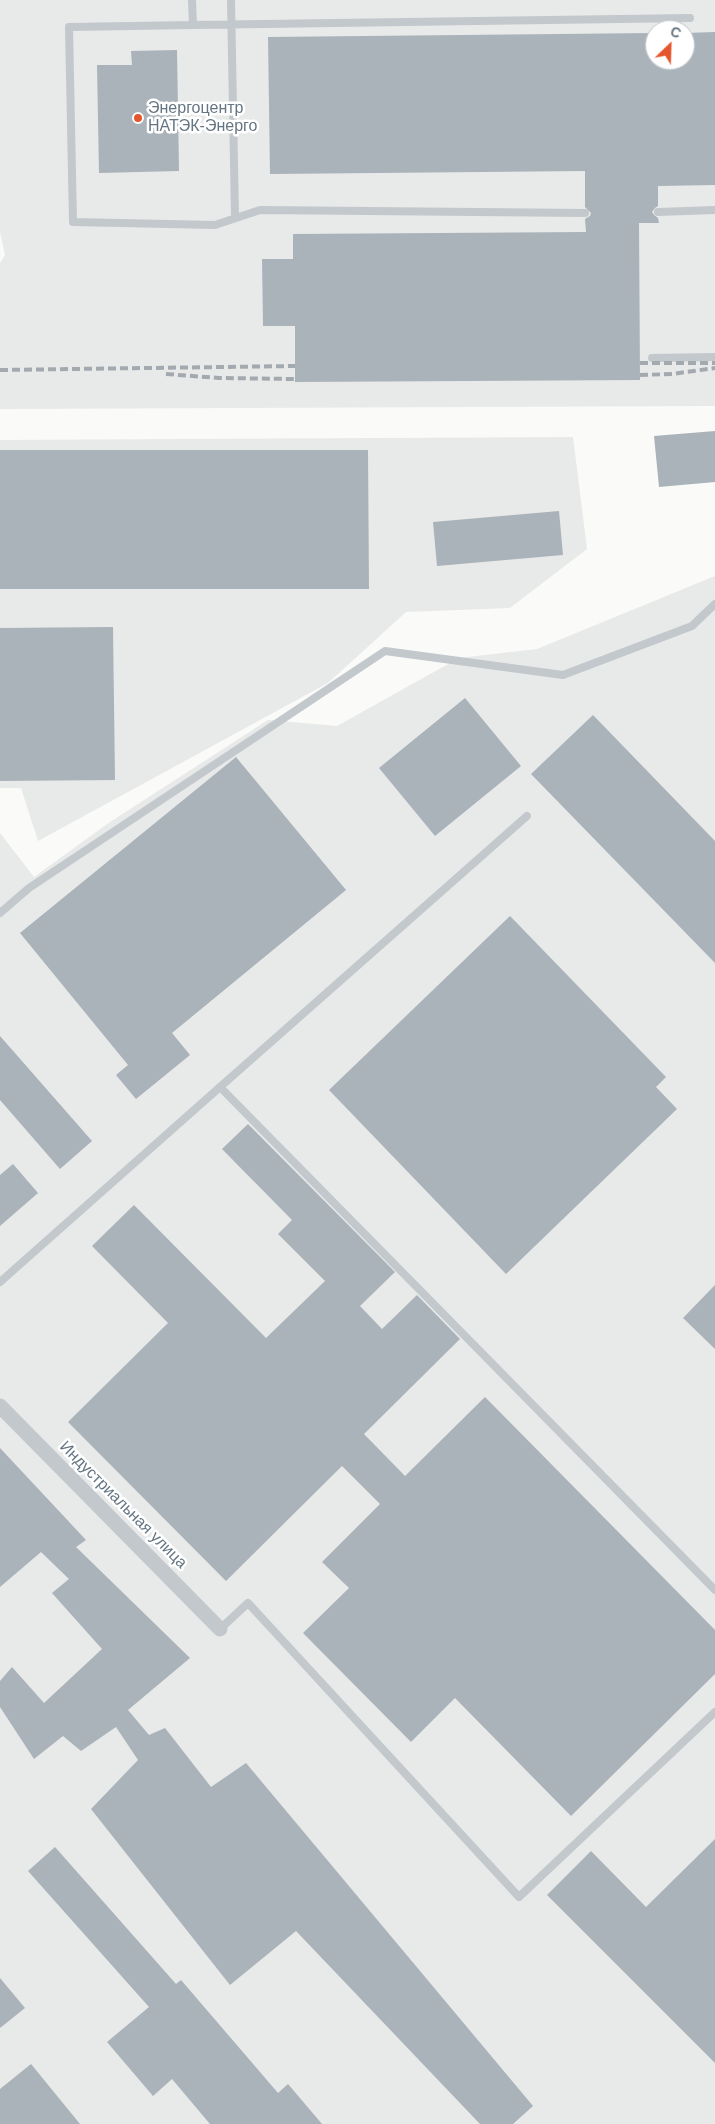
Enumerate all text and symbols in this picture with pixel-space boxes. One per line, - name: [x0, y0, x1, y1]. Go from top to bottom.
- north arrow: [645, 20, 695, 70]
- text: С: [668, 23, 684, 42]
- place label: Энергоцентр НАТЭК-Энерго: [148, 99, 257, 137]
- marker: Энергоцентр НАТЭК-Энерго: [132, 112, 144, 124]
- street label: Индустриальная улица: [55, 1437, 191, 1573]

